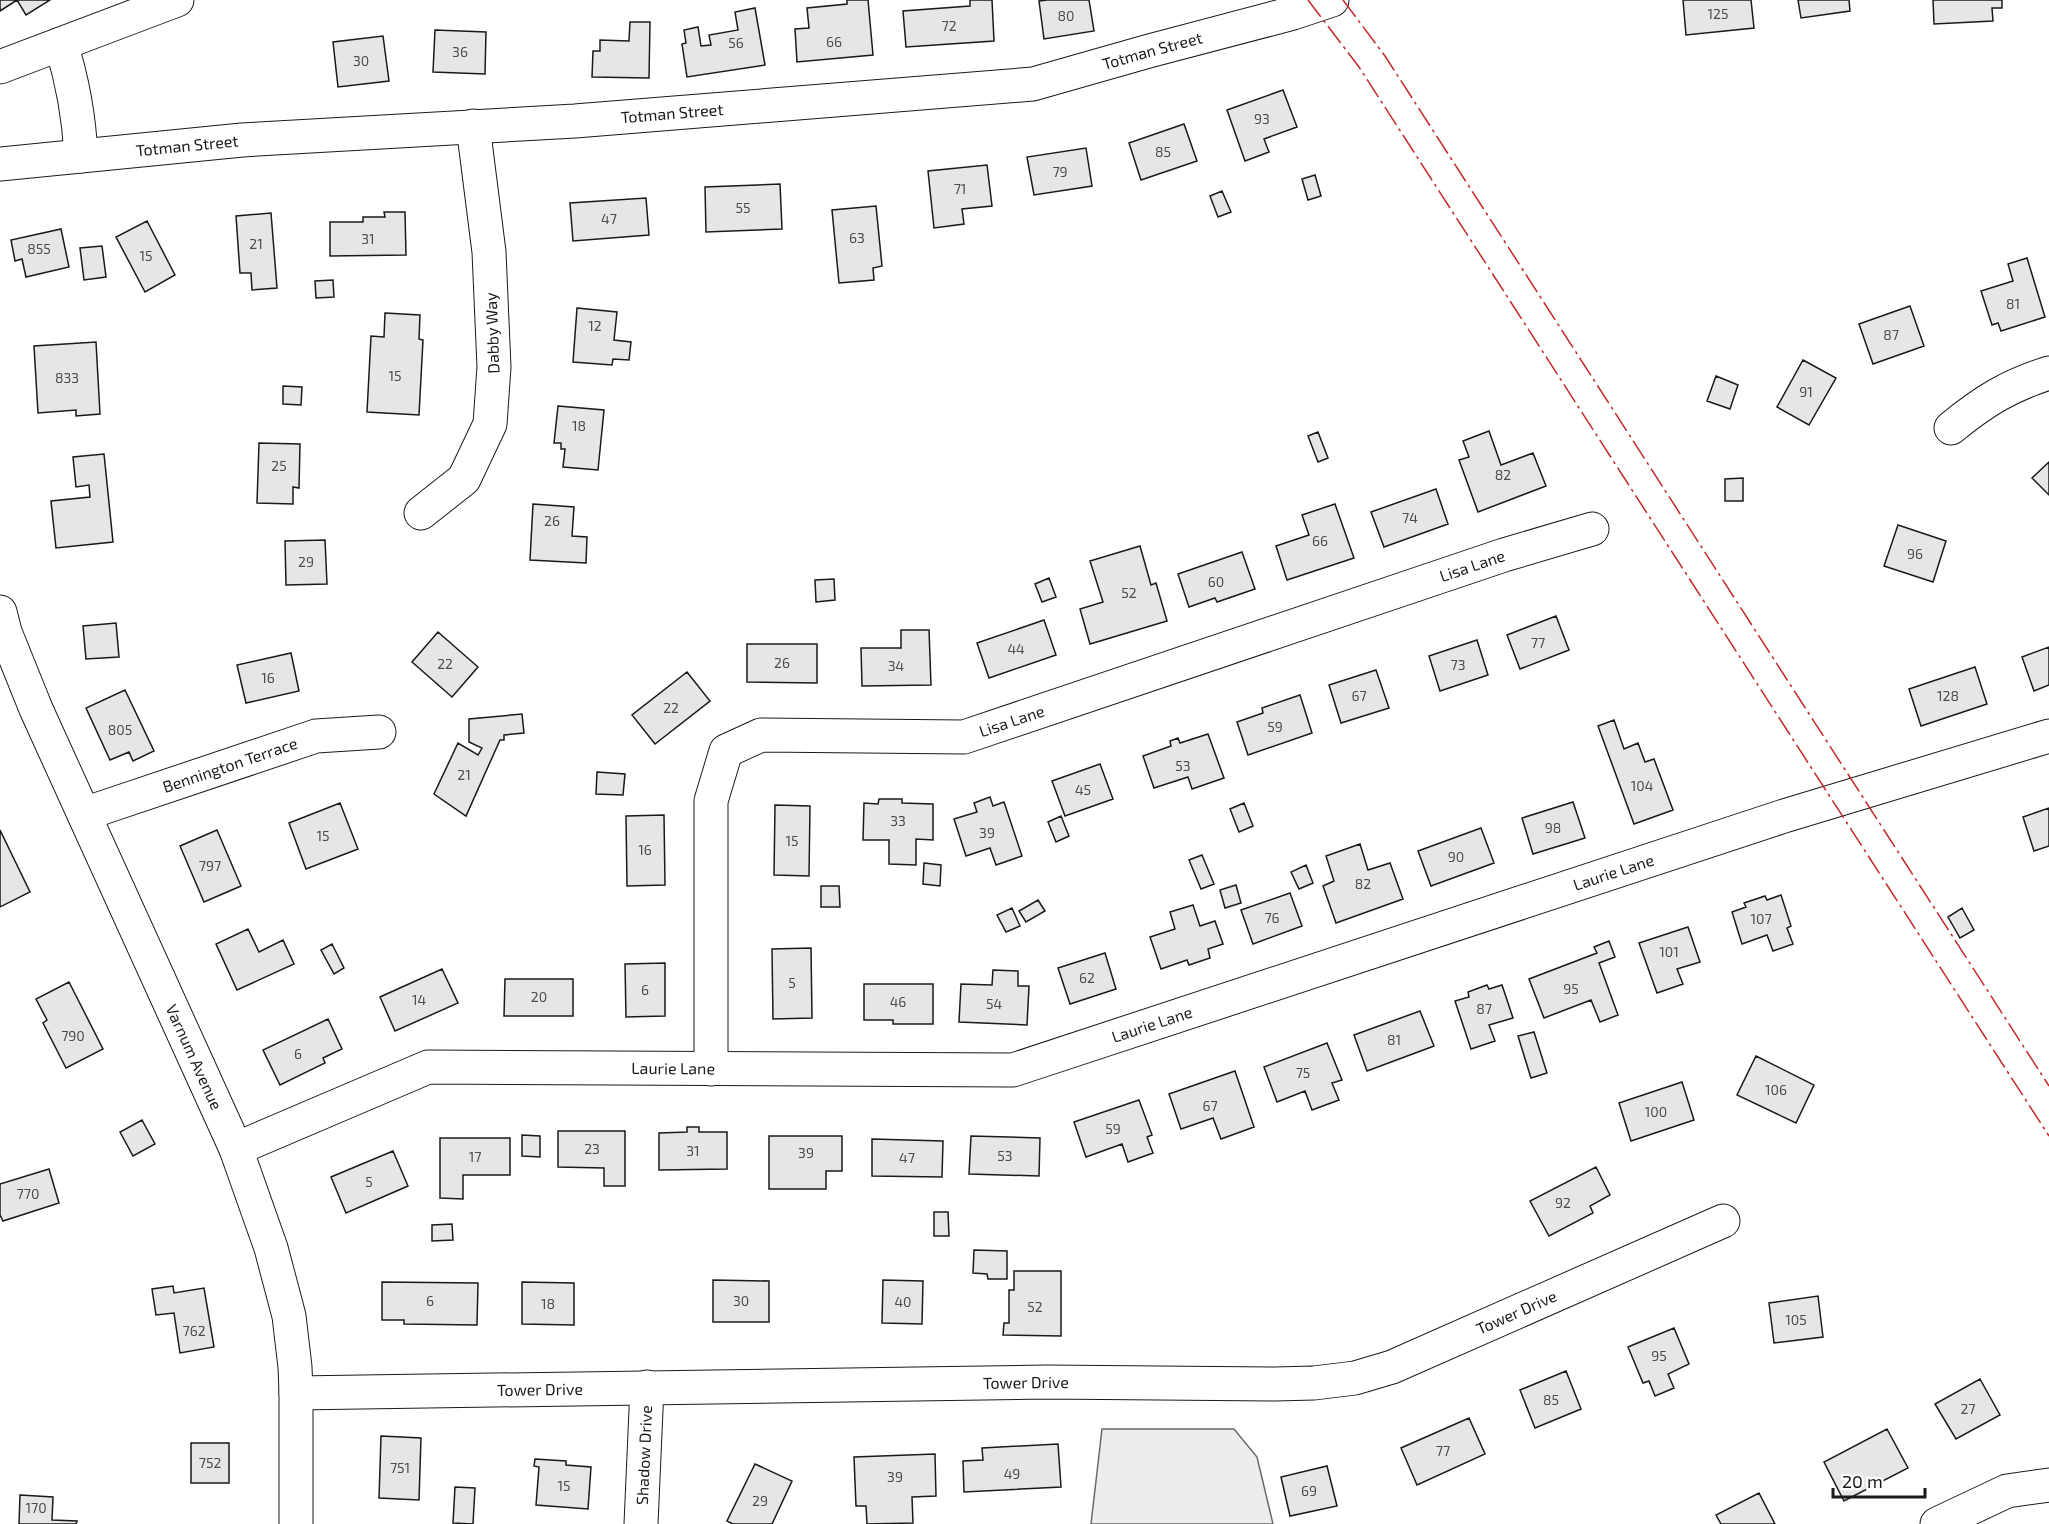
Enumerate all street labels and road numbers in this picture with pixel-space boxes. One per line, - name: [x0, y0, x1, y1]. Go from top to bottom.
- street label: Totman Street: [1100, 27, 1204, 73]
- street label: Totman Street: [620, 99, 724, 126]
- street label: Totman Street: [135, 130, 239, 159]
- street label: Dabby Way: [481, 292, 502, 374]
- street label: Lisa Lane: [1437, 545, 1507, 585]
- street label: Lisa Lane: [976, 701, 1047, 740]
- street label: Bennington Terrace: [160, 733, 300, 796]
- street label: Laurie Lane: [1571, 850, 1656, 894]
- street label: Varnum Avenue: [162, 1001, 227, 1113]
- street label: Laurie Lane: [1109, 1002, 1194, 1046]
- street label: Laurie Lane: [631, 1058, 715, 1077]
- street label: Tower Drive: [1473, 1286, 1559, 1338]
- street label: Tower Drive: [983, 1372, 1069, 1392]
- street label: Tower Drive: [497, 1379, 583, 1399]
- street label: Shadow Drive: [632, 1405, 655, 1505]

